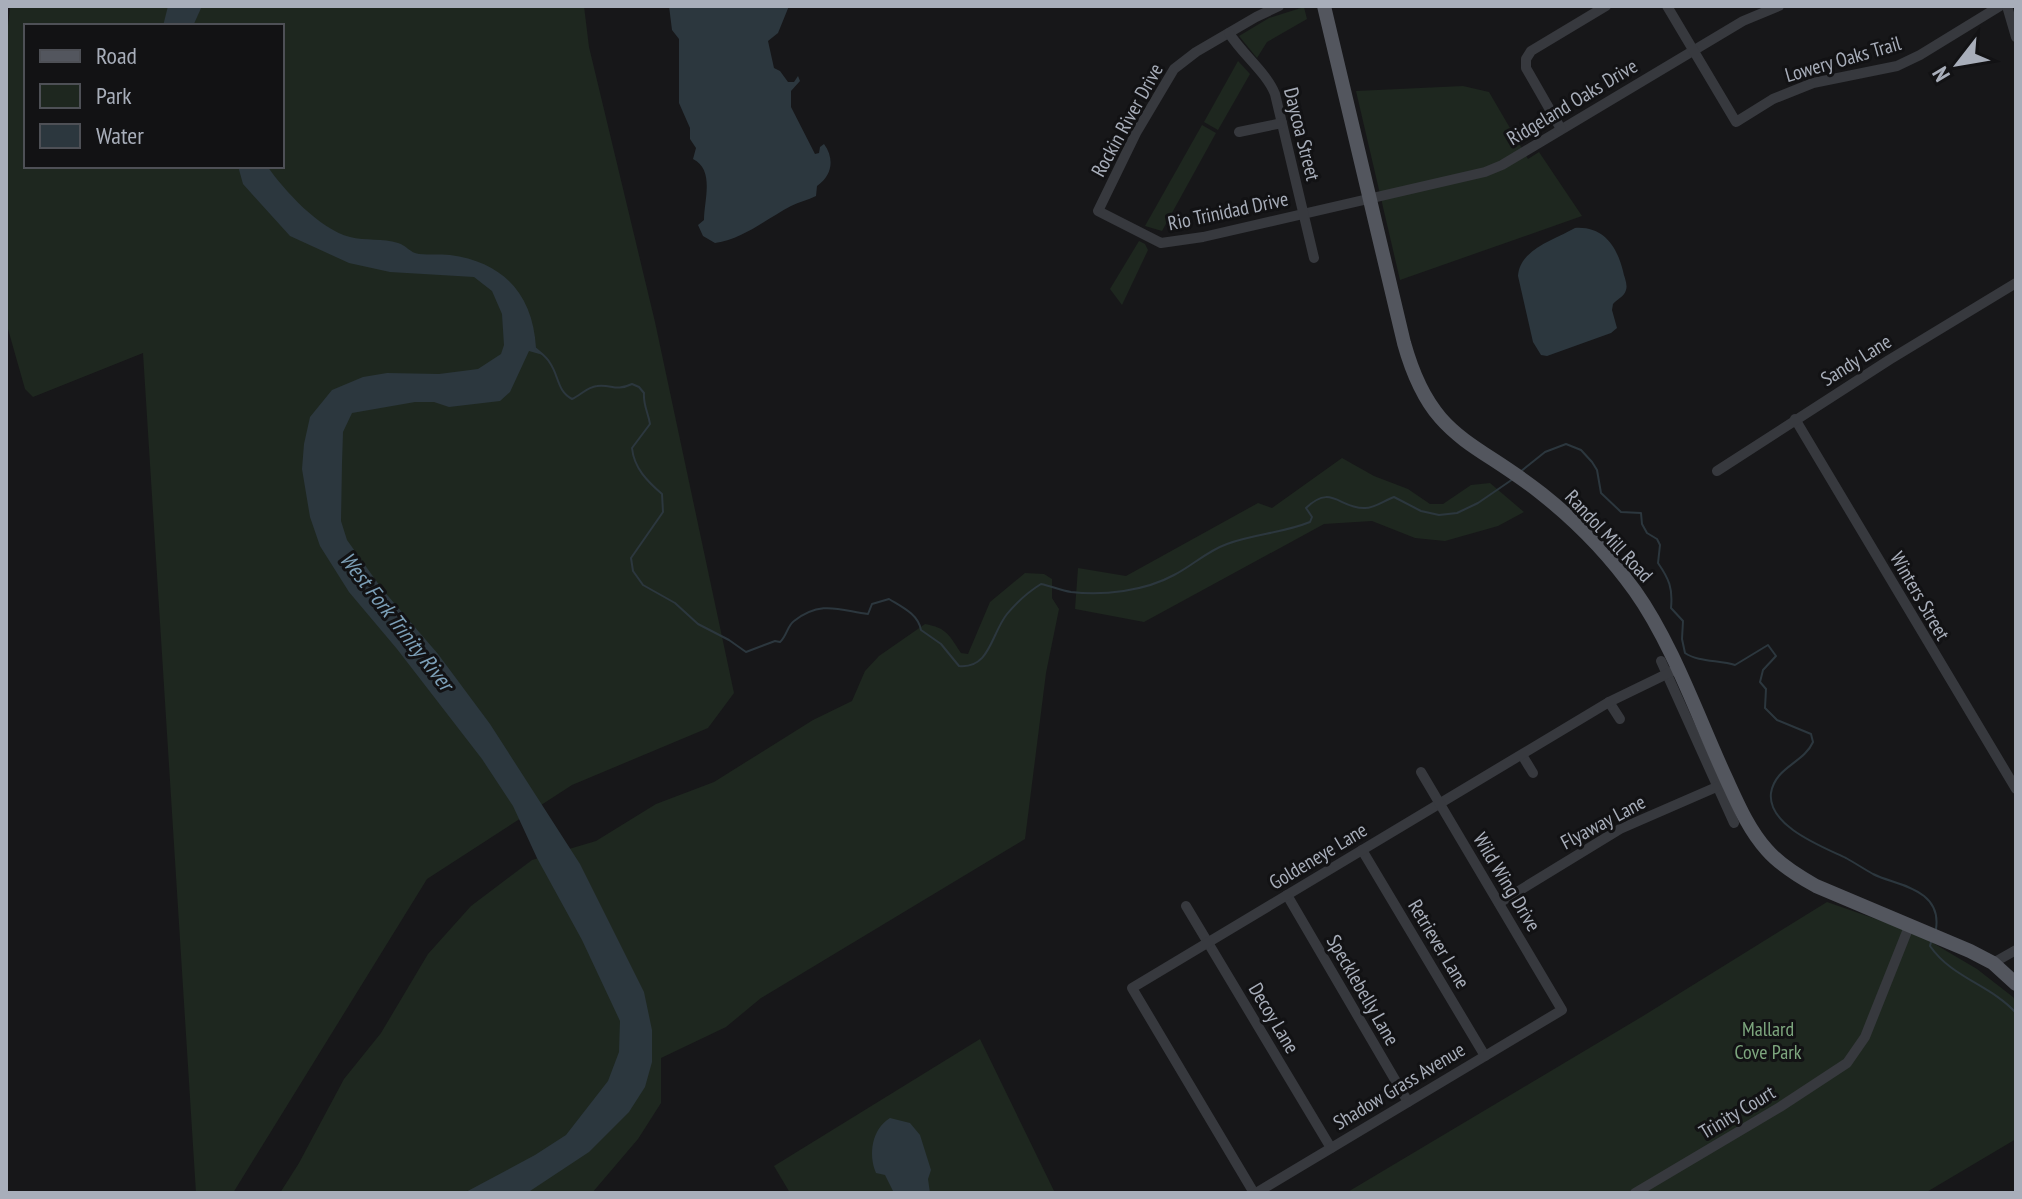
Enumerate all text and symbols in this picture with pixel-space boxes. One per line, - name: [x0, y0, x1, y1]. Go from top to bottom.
- legend: [24, 24, 284, 168]
- north arrow: [1918, 24, 1998, 104]
- street label: Lowery Oaks Trail: [1782, 30, 1904, 88]
- text: Road: [96, 40, 137, 71]
- street label: Ridgeland Oaks Drive: [1502, 53, 1642, 151]
- street label: Rockin River Drive: [1085, 59, 1169, 181]
- text: N: [1926, 62, 1956, 87]
- text: Park: [96, 80, 132, 111]
- street label: Daycoa Street: [1278, 85, 1326, 184]
- text: Water: [96, 120, 144, 151]
- street label: Rio Trinidad Drive: [1165, 186, 1291, 236]
- street label: Sandy Lane: [1816, 328, 1896, 392]
- street label: Randol Mill Road: [1559, 484, 1659, 588]
- water label: West Fork Trinity River: [334, 546, 462, 698]
- street label: Winters Street: [1884, 547, 1956, 645]
- street label: Flyaway Lane: [1556, 789, 1650, 855]
- street label: Goldeneye Lane: [1264, 817, 1372, 895]
- street label: Wild Wing Drive: [1467, 828, 1547, 936]
- street label: Retriever Lane: [1402, 895, 1476, 993]
- street label: Specklebelly Lane: [1321, 930, 1405, 1050]
- street label: Decoy Lane: [1243, 978, 1305, 1058]
- park label: Mallard Cove Park: [1734, 1016, 1802, 1065]
- street label: Shadow Grass Avenue: [1328, 1036, 1470, 1136]
- street label: Trinity Court: [1694, 1079, 1780, 1145]

